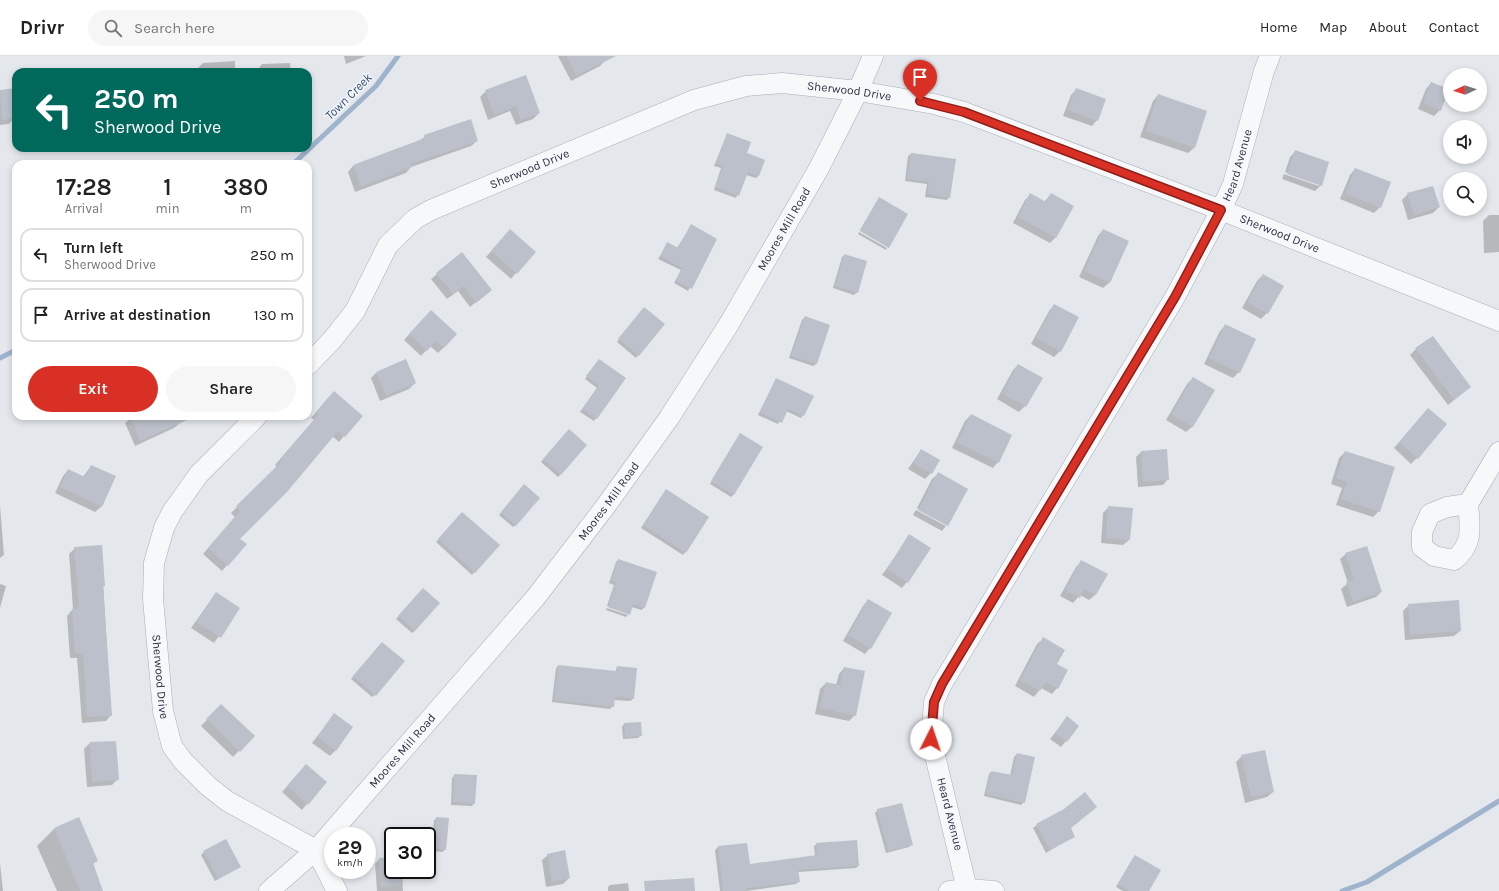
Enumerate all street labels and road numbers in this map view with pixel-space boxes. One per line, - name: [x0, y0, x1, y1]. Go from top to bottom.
- street label: Sherwood Drive: [806, 79, 892, 104]
- street label: Heard Avenue: [1219, 128, 1255, 203]
- street label: Sherwood Drive: [488, 146, 571, 192]
- street label: Moores Mill Road: [754, 185, 814, 273]
- street label: Sherwood Drive: [1238, 211, 1322, 256]
- street label: Moores Mill Road: [575, 459, 642, 543]
- street label: Sherwood Drive: [149, 634, 172, 721]
- street label: Moores Mill Road: [366, 711, 438, 791]
- street label: Heard Avenue: [934, 776, 966, 852]

